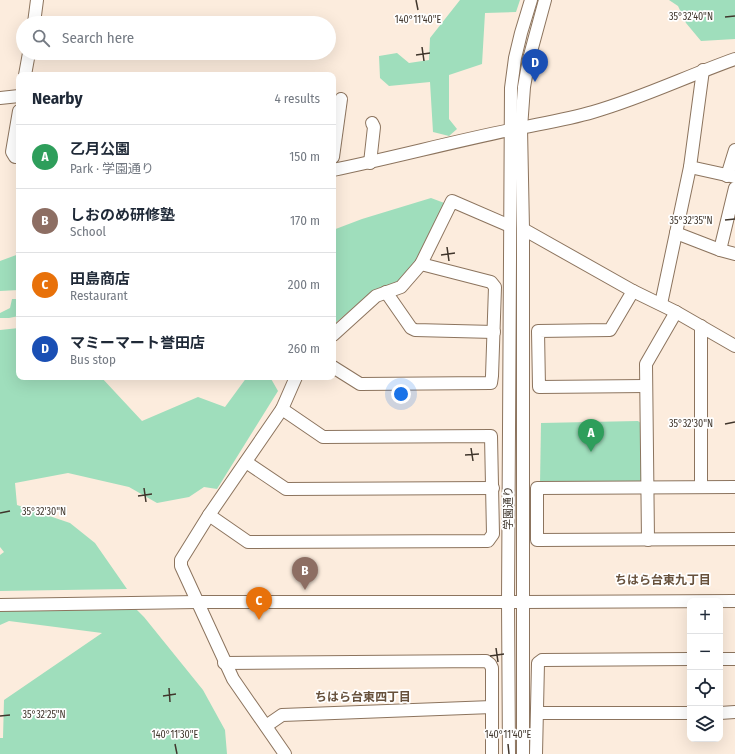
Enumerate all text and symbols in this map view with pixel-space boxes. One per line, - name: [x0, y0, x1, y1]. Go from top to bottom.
- text: 35°32'40"N: [669, 11, 713, 23]
- text: 140°11'40"E: [395, 14, 441, 26]
- search box: [16, 16, 336, 60]
- icon: search: [30, 27, 52, 49]
- text: Search here: [62, 29, 134, 47]
- pin: D: [522, 49, 548, 82]
- text: Nearby: [32, 88, 83, 109]
- text: 4 results: [274, 91, 320, 106]
- text: 乙月公園: [70, 140, 130, 158]
- text: A: [41, 149, 49, 164]
- text: 150 m: [289, 149, 320, 164]
- text: Park · 学園通り: [70, 161, 154, 176]
- text: しおのめ研修塾: [70, 206, 175, 224]
- text: B: [41, 213, 49, 228]
- text: 170 m: [290, 213, 320, 228]
- text: 35°32'35"N: [669, 215, 713, 227]
- text: School: [70, 224, 106, 239]
- text: 田島商店: [70, 270, 130, 288]
- text: C: [42, 277, 48, 292]
- text: 200 m: [288, 277, 320, 292]
- text: Restaurant: [70, 288, 128, 303]
- text: マミーマート誉田店: [70, 334, 205, 352]
- text: D: [41, 341, 49, 356]
- text: 260 m: [288, 341, 320, 356]
- text: Bus stop: [70, 352, 116, 367]
- your location: [391, 384, 411, 404]
- text: 35°32'30"N: [669, 418, 713, 430]
- pin: A: [578, 419, 604, 452]
- street label: 学園通り: [502, 486, 515, 530]
- text: 35°32'30"N: [22, 506, 66, 518]
- pin: B: [292, 557, 318, 590]
- district label: ちはら台東九丁目: [615, 573, 711, 587]
- pin: C: [246, 587, 272, 620]
- map controls: [687, 598, 723, 742]
- button: +: [687, 598, 723, 634]
- button: −: [687, 634, 723, 670]
- button: locate: [687, 670, 723, 706]
- district label: ちはら台東四丁目: [315, 690, 411, 704]
- button: layers: [687, 706, 723, 742]
- text: 35°32'25"N: [22, 709, 66, 721]
- text: 140°11'30"E: [152, 729, 199, 741]
- text: 140°11'40"E: [485, 729, 531, 741]

